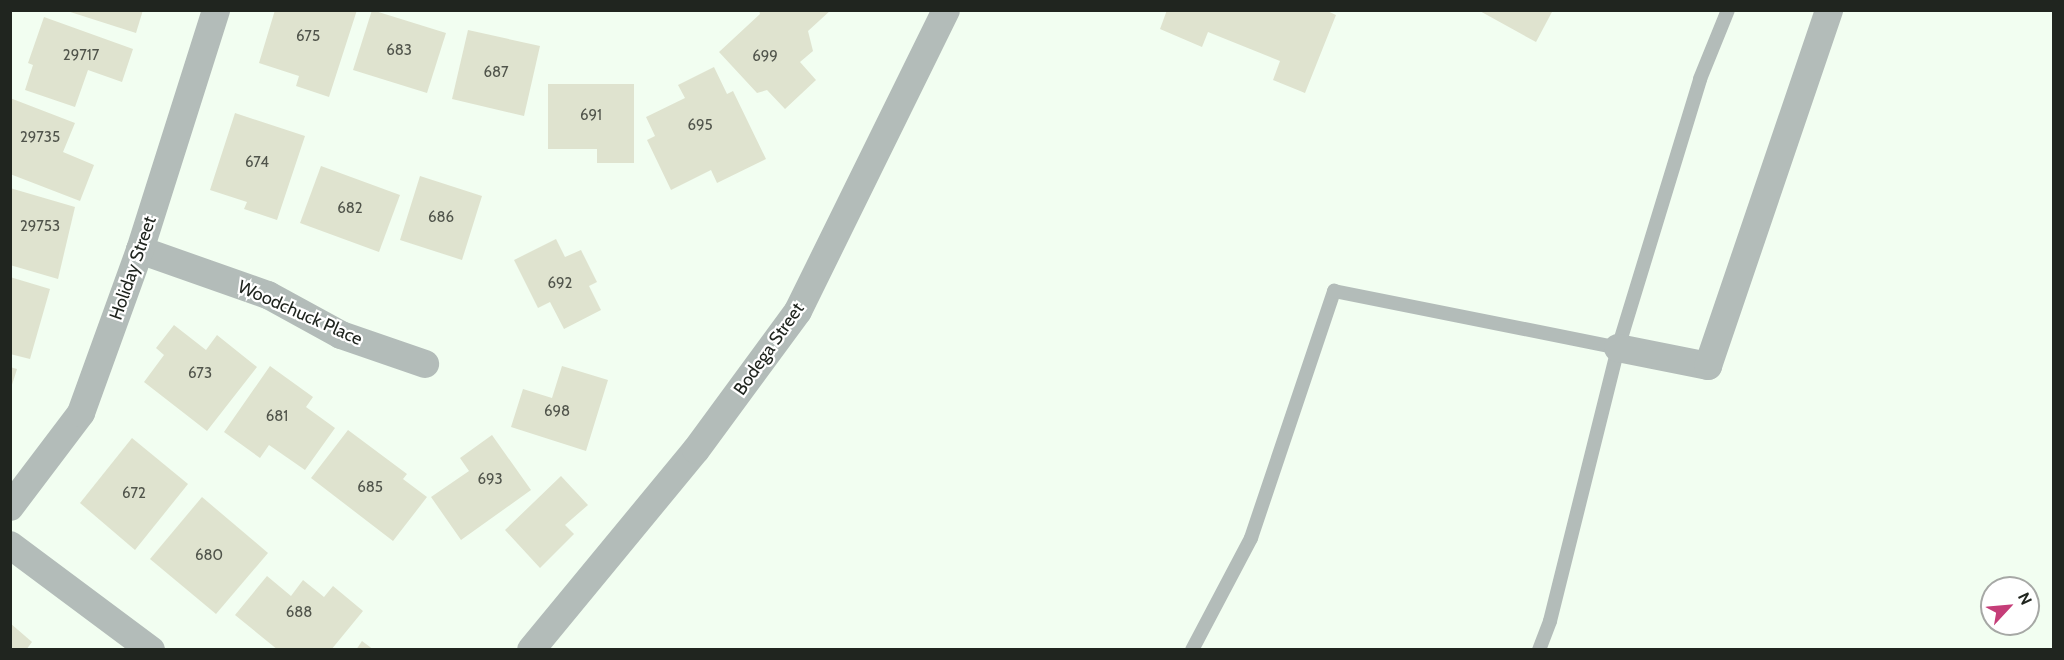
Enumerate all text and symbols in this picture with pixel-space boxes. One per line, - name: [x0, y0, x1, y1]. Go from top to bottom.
- house number: 675: [296, 28, 320, 46]
- house number: 683: [386, 42, 412, 60]
- house number: 29717: [63, 47, 99, 65]
- house number: 699: [752, 48, 778, 66]
- house number: 687: [483, 64, 509, 82]
- house number: 691: [580, 107, 602, 125]
- house number: 695: [687, 117, 713, 135]
- house number: 29735: [20, 129, 60, 147]
- house number: 674: [245, 154, 269, 172]
- house number: 682: [337, 200, 363, 218]
- house number: 686: [428, 209, 454, 227]
- street label: Holiday Street: [105, 213, 161, 323]
- house number: 29753: [20, 218, 60, 236]
- house number: 692: [548, 275, 572, 293]
- street label: Woodchuck Place: [234, 276, 366, 350]
- street label: Bodega Street: [729, 299, 809, 399]
- house number: 673: [188, 365, 212, 383]
- house number: 698: [544, 403, 570, 421]
- house number: 681: [266, 408, 288, 426]
- house number: 693: [477, 471, 503, 489]
- house number: 685: [357, 479, 383, 497]
- house number: 672: [122, 485, 146, 503]
- house number: 680: [195, 547, 223, 565]
- north arrow: [1980, 576, 2040, 636]
- text: N: [2014, 590, 2036, 608]
- house number: 688: [286, 604, 312, 622]

